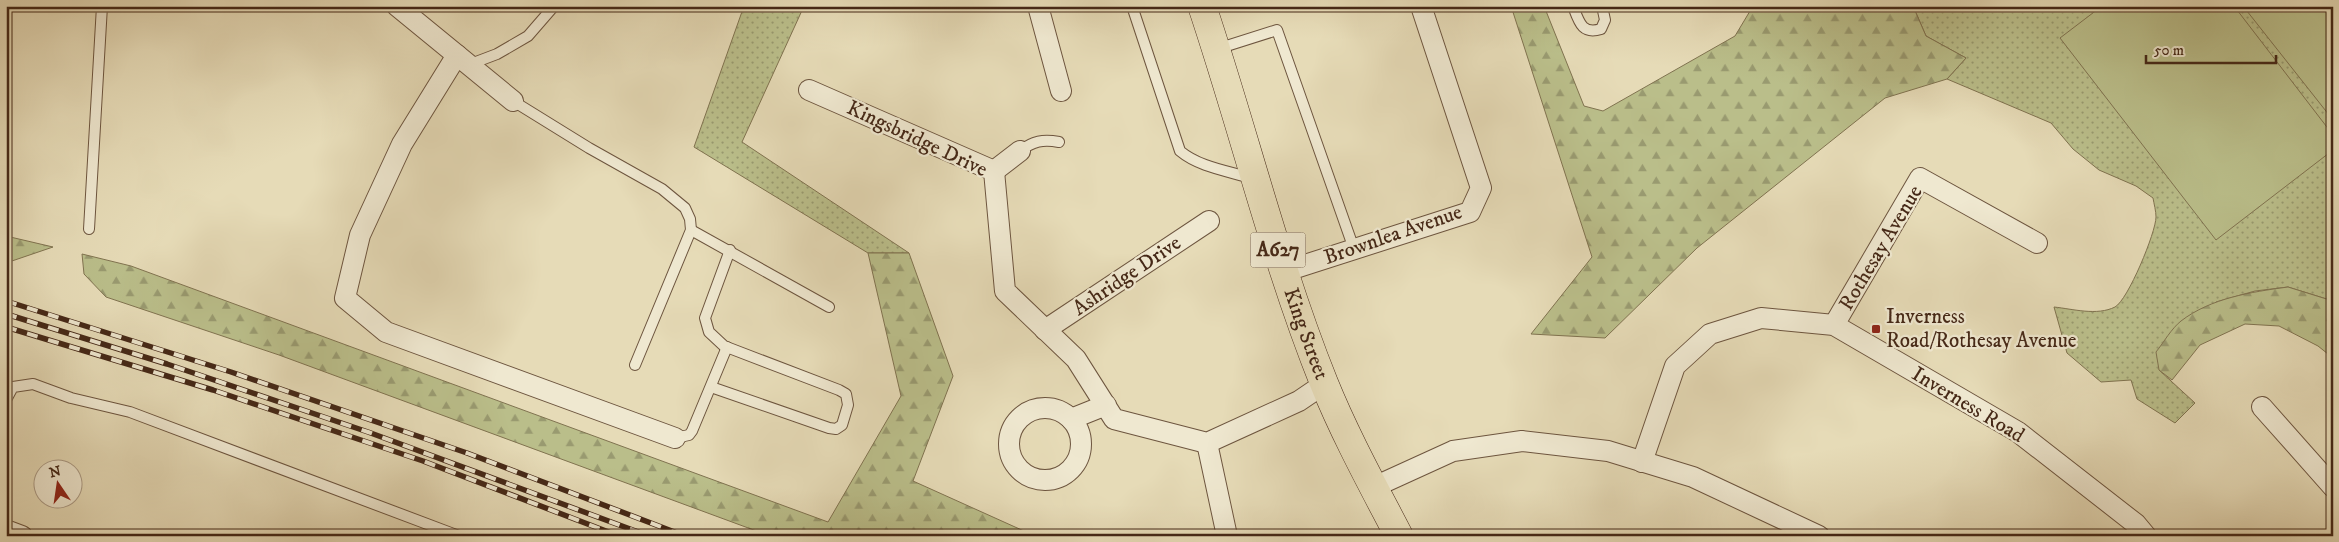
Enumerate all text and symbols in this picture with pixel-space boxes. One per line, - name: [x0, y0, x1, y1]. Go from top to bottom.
- scale bar: [2146, 32, 2276, 64]
- text: 50 m: [2154, 41, 2184, 60]
- street label: Kingsbridge Drive: [843, 95, 992, 183]
- street label: Rothesay Avenue: [1833, 180, 1929, 315]
- street label: Brownlea Avenue: [1320, 199, 1466, 271]
- street label: Ashridge Drive: [1068, 230, 1186, 322]
- road number: A627: [1250, 232, 1306, 268]
- street label: King Street: [1277, 285, 1335, 384]
- place label: Inverness Road/Rothesay Avenue: [1886, 304, 2077, 354]
- marker: Inverness Road/Rothesay Avenue: [1870, 323, 1882, 335]
- street label: Inverness Road: [1907, 361, 2030, 449]
- north arrow: [32, 460, 82, 510]
- text: N: [48, 462, 63, 482]

